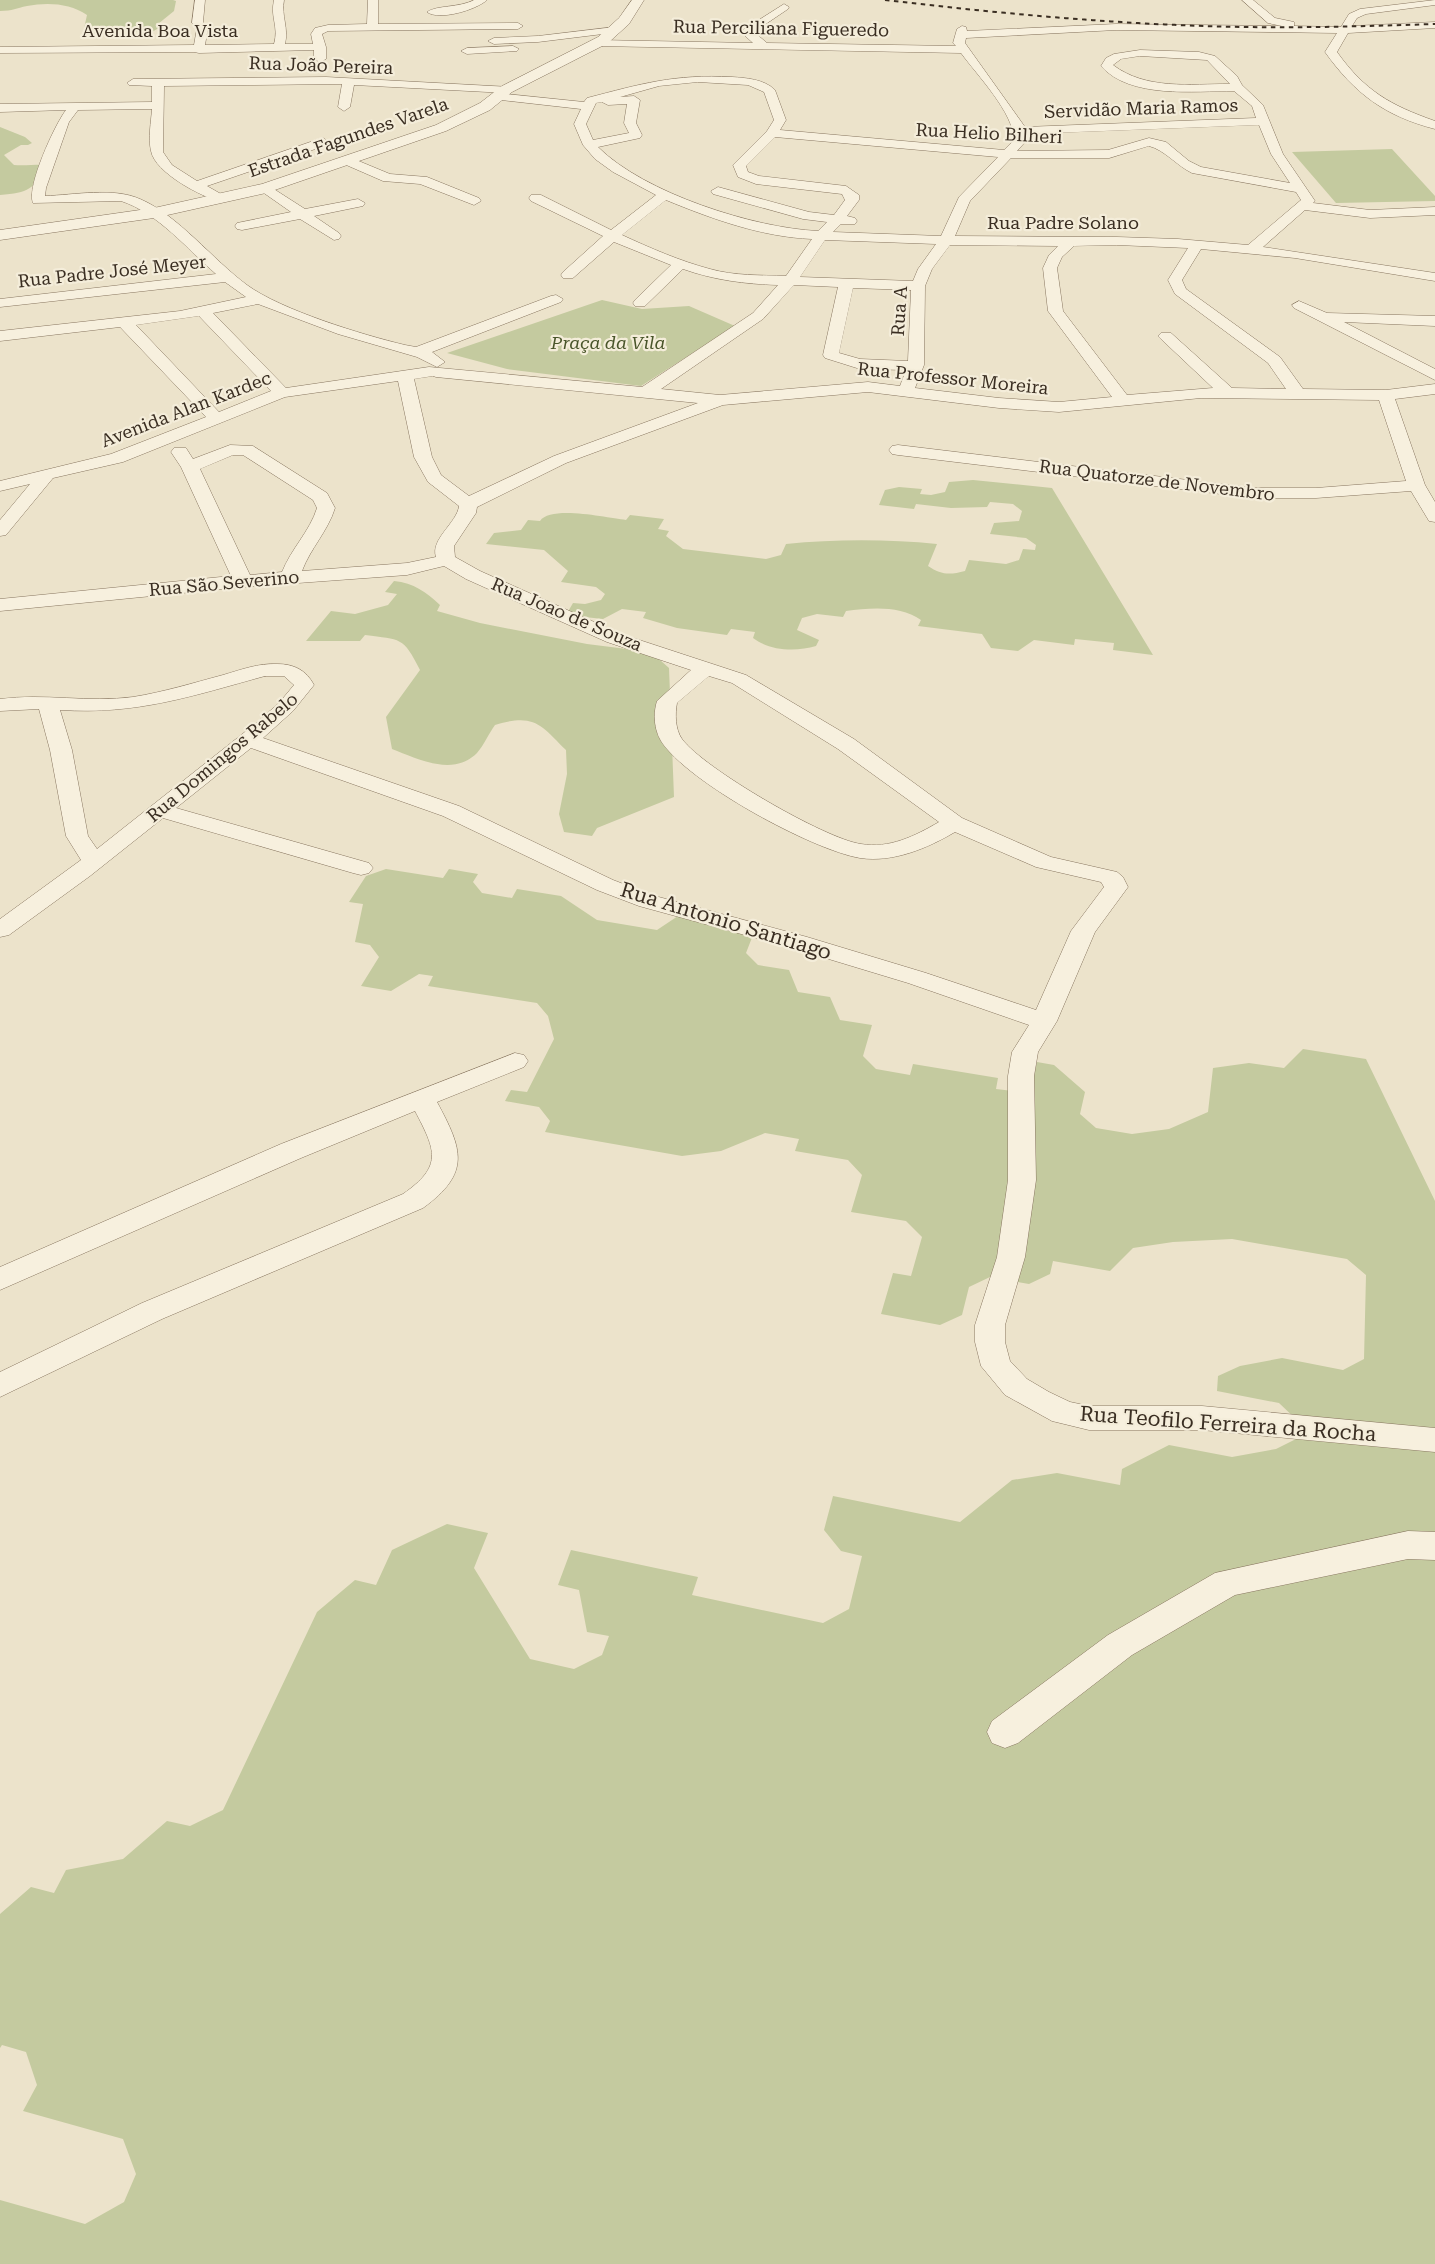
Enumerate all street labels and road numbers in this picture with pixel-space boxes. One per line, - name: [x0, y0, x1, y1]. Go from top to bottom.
- street label: Rua Perciliana Figueredo: [673, 16, 889, 40]
- street label: Avenida Boa Vista: [82, 20, 238, 41]
- street label: Rua João Pereira: [248, 52, 394, 78]
- street label: Estrada Fagundes Varela: [245, 93, 451, 181]
- street label: Servidão Maria Ramos: [1044, 94, 1238, 122]
- street label: Rua Helio Bilheri: [915, 119, 1063, 147]
- street label: Rua Padre Solano: [987, 212, 1139, 233]
- street label: Rua Padre José Meyer: [17, 251, 207, 291]
- street label: Rua A: [887, 285, 911, 337]
- street label: Rua Professor Moreira: [856, 358, 1050, 399]
- street label: Avenida Alan Kardec: [98, 367, 274, 451]
- street label: Rua Quatorze de Novembro: [1038, 455, 1276, 505]
- street label: Rua São Severino: [148, 566, 300, 600]
- street label: Rua Joao de Souza: [489, 573, 646, 655]
- street label: Rua Domingos Rabelo: [142, 688, 302, 826]
- street label: Rua Antonio Santiago: [618, 877, 834, 965]
- street label: Rua Teofilo Ferreira da Rocha: [1079, 1402, 1378, 1446]

